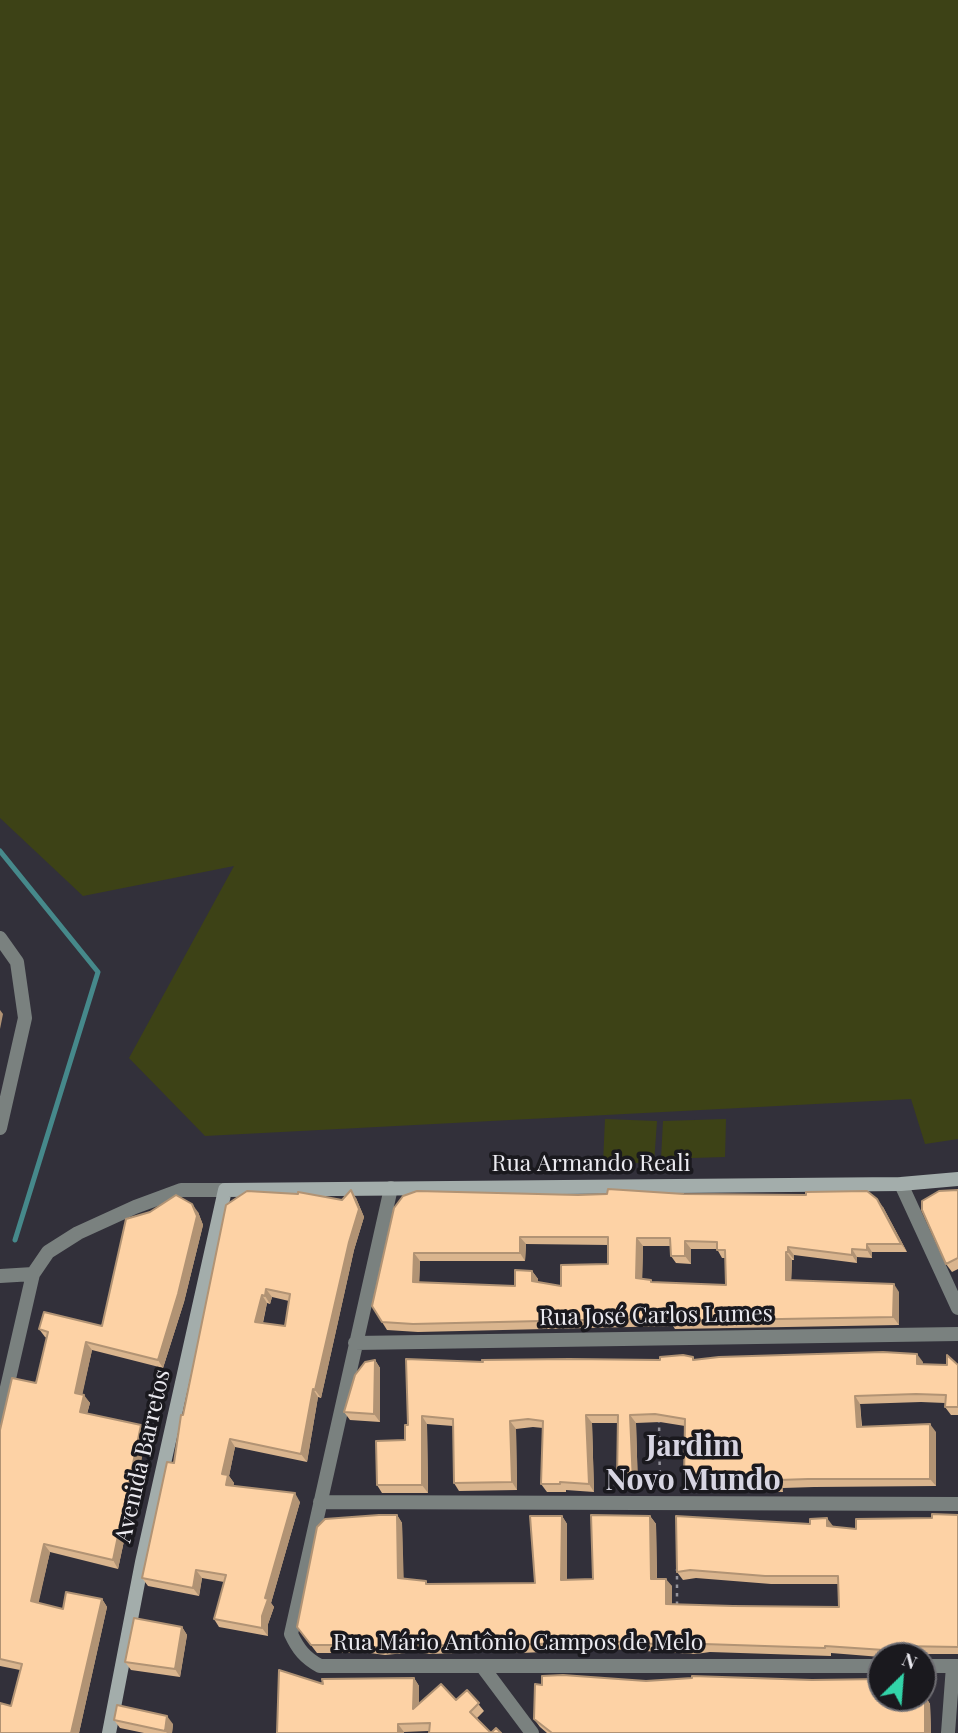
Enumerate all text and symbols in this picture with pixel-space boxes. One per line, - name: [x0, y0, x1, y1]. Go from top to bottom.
- street label: Rua Armando Reali: [492, 1150, 690, 1178]
- street label: Rua José Carlos Lumes: [539, 1300, 773, 1332]
- street label: Avenida Barretos: [110, 1367, 176, 1545]
- district label: Jardim Novo Mundo: [605, 1429, 781, 1500]
- street label: Rua Mário Antônio Campos de Melo: [333, 1629, 703, 1657]
- north arrow: [867, 1642, 937, 1712]
- text: N: [898, 1645, 922, 1674]

